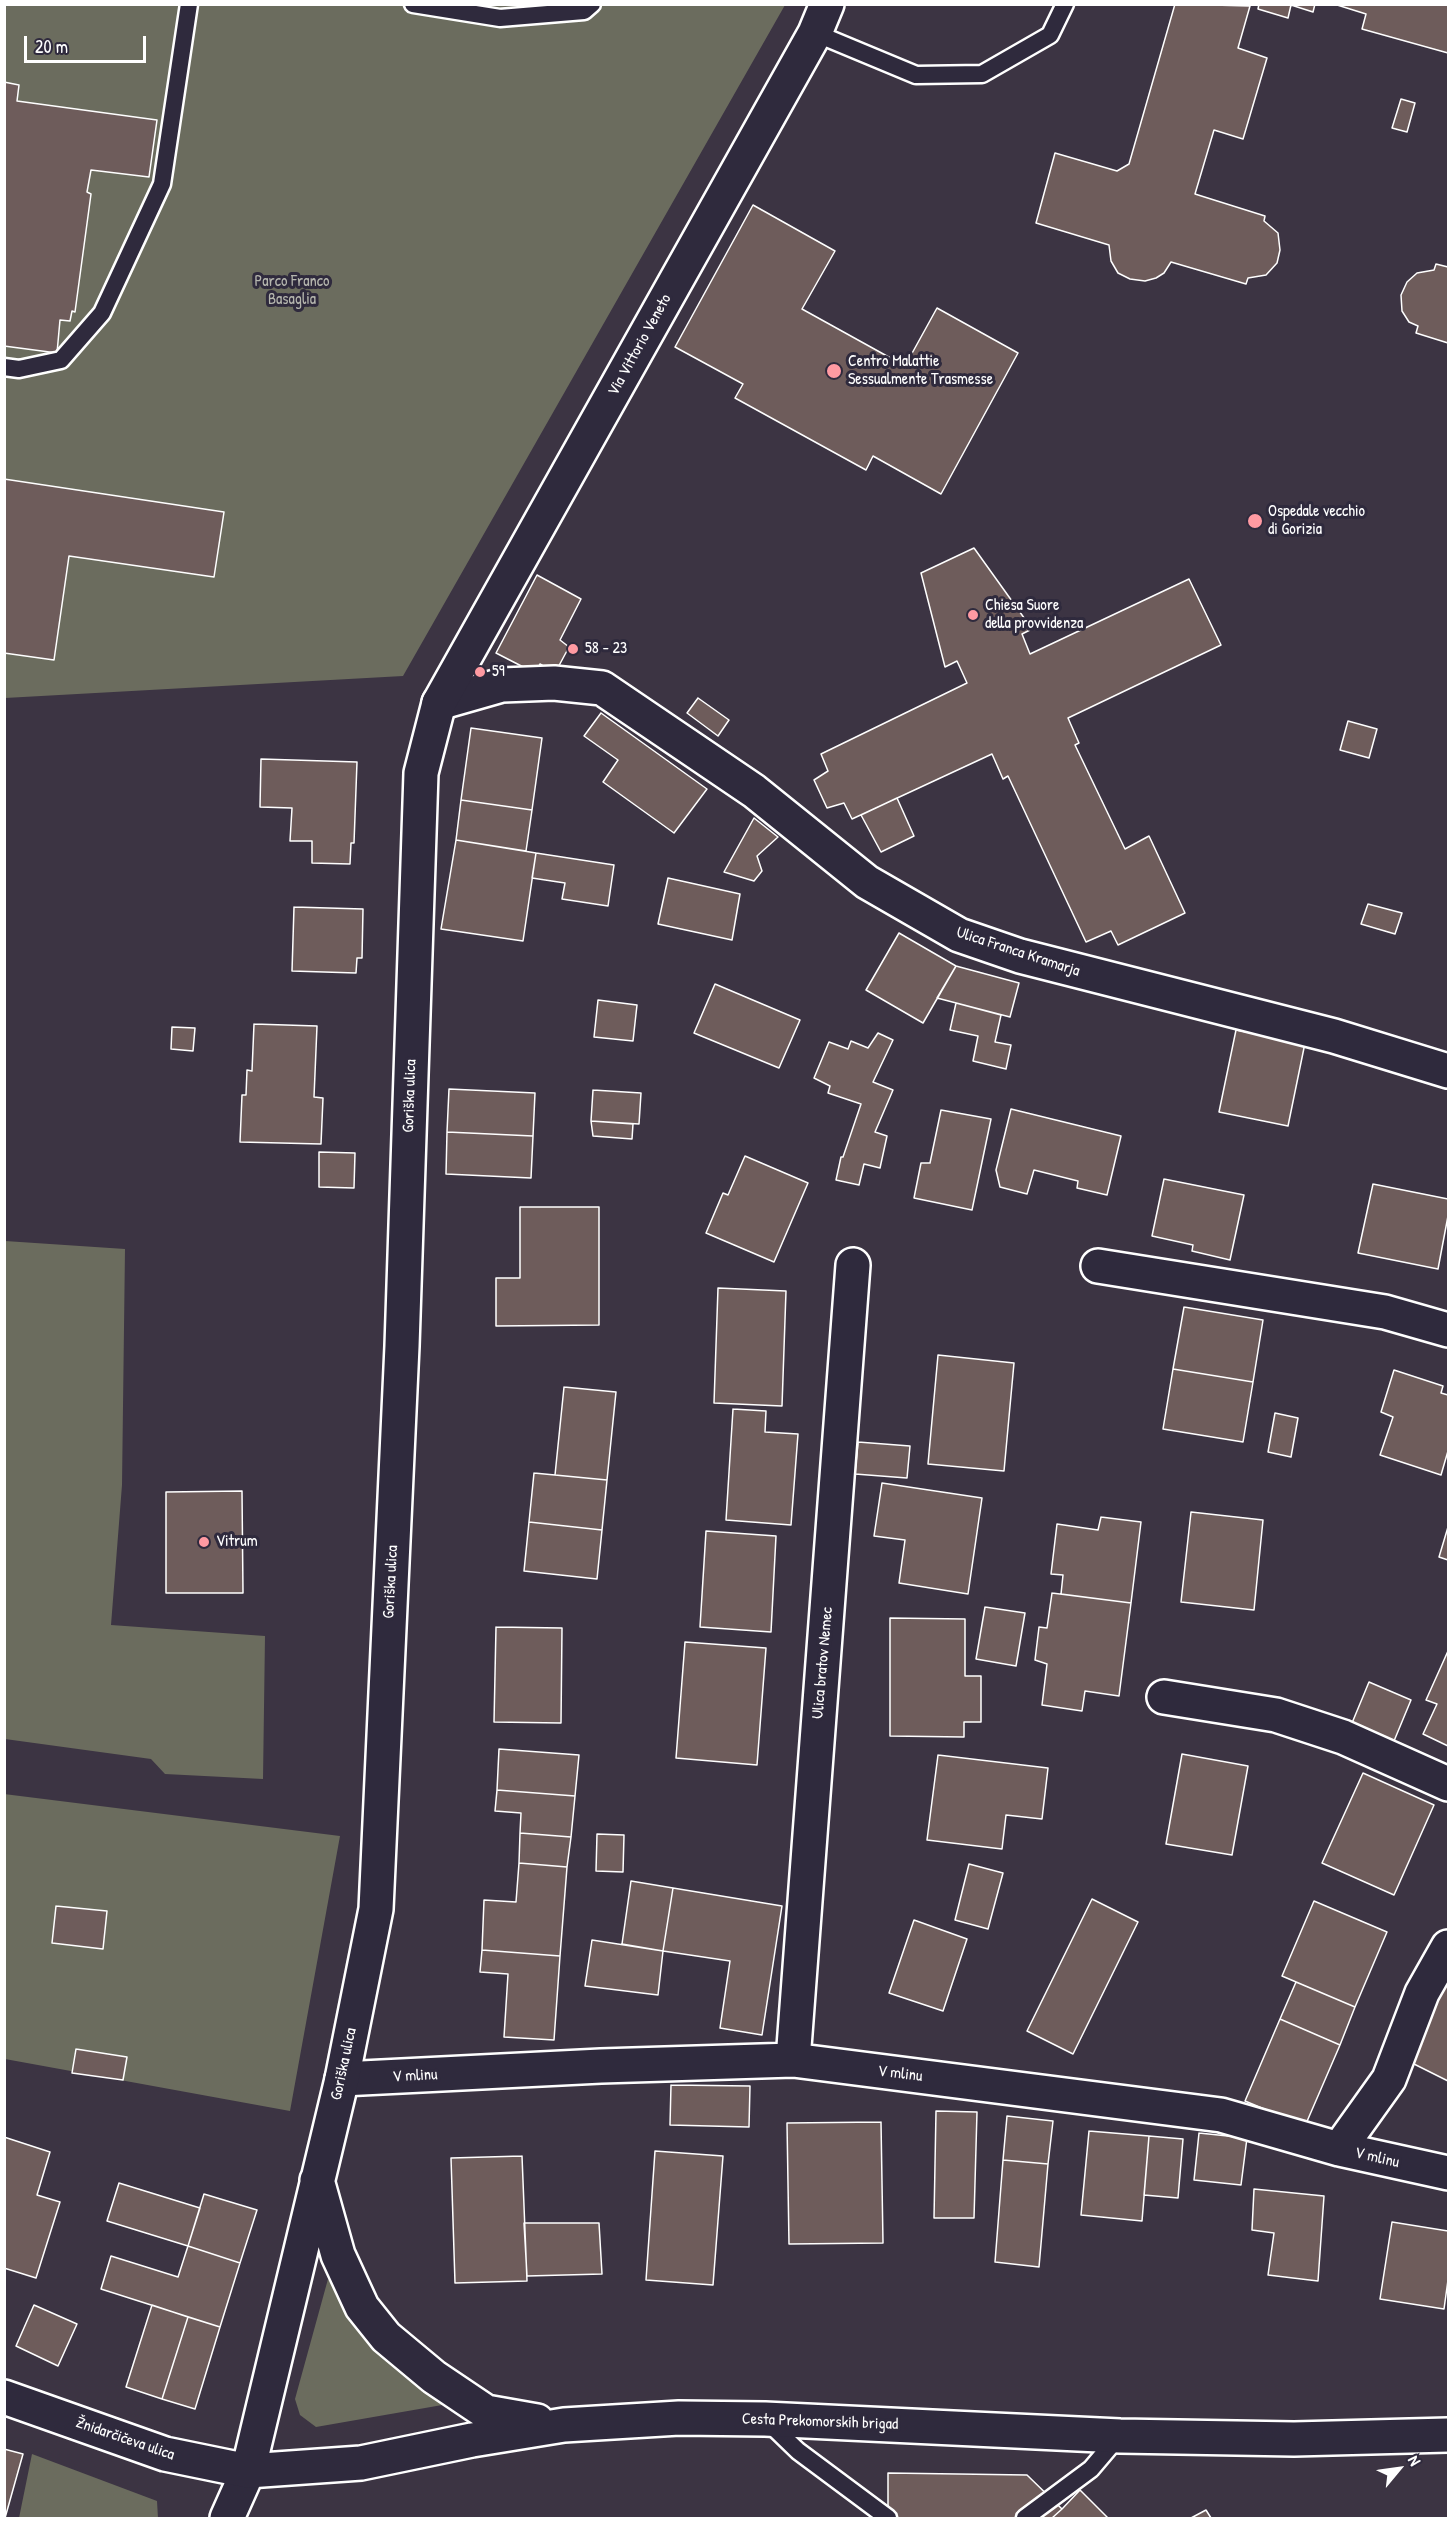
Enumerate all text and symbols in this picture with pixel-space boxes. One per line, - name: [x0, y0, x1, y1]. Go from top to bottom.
- scale bar: [27, 24, 148, 62]
- text: 20 m: [35, 34, 68, 59]
- park label: Parco Franco Basaglia: [255, 272, 329, 310]
- street label: Via Vittorio Veneto: [604, 291, 676, 399]
- place label: Centro Malattie Sessualmente Trasmesse: [848, 352, 993, 390]
- marker: Centro Malattie Sessualmente Trasmesse: [825, 362, 843, 380]
- place label: Ospedale vecchio di Gorizia: [1268, 502, 1365, 540]
- marker: Ospedale vecchio di Gorizia: [1246, 512, 1264, 530]
- place label: Chiesa Suore della provvidenza: [985, 596, 1083, 634]
- marker: Chiesa Suore della provvidenza: [966, 608, 980, 622]
- place label: 58 - 23: [585, 639, 627, 659]
- marker: 58 - 23: [566, 642, 580, 656]
- place label: 59: [492, 662, 505, 682]
- marker: 59: [473, 665, 487, 679]
- street label: Ulica Franca Kramarja: [954, 923, 1082, 981]
- street label: Goriška ulica: [399, 1059, 421, 1133]
- place label: Vitrum: [216, 1532, 258, 1552]
- marker: Vitrum: [197, 1535, 211, 1549]
- street label: Goriška ulica: [379, 1545, 403, 1619]
- street label: Ulica bratov Nemec: [809, 1606, 837, 1720]
- street label: Goriška ulica: [327, 2026, 361, 2102]
- street label: V mlinu: [876, 2062, 924, 2086]
- street label: V mlinu: [392, 2065, 438, 2087]
- street label: V mlinu: [1353, 2144, 1401, 2172]
- street label: Cesta Prekomorskih brigad: [742, 2410, 898, 2434]
- street label: Žnidarčičeva ulica: [73, 2413, 177, 2465]
- north arrow: [1369, 2439, 1429, 2499]
- text: N: [1403, 2451, 1426, 2469]

